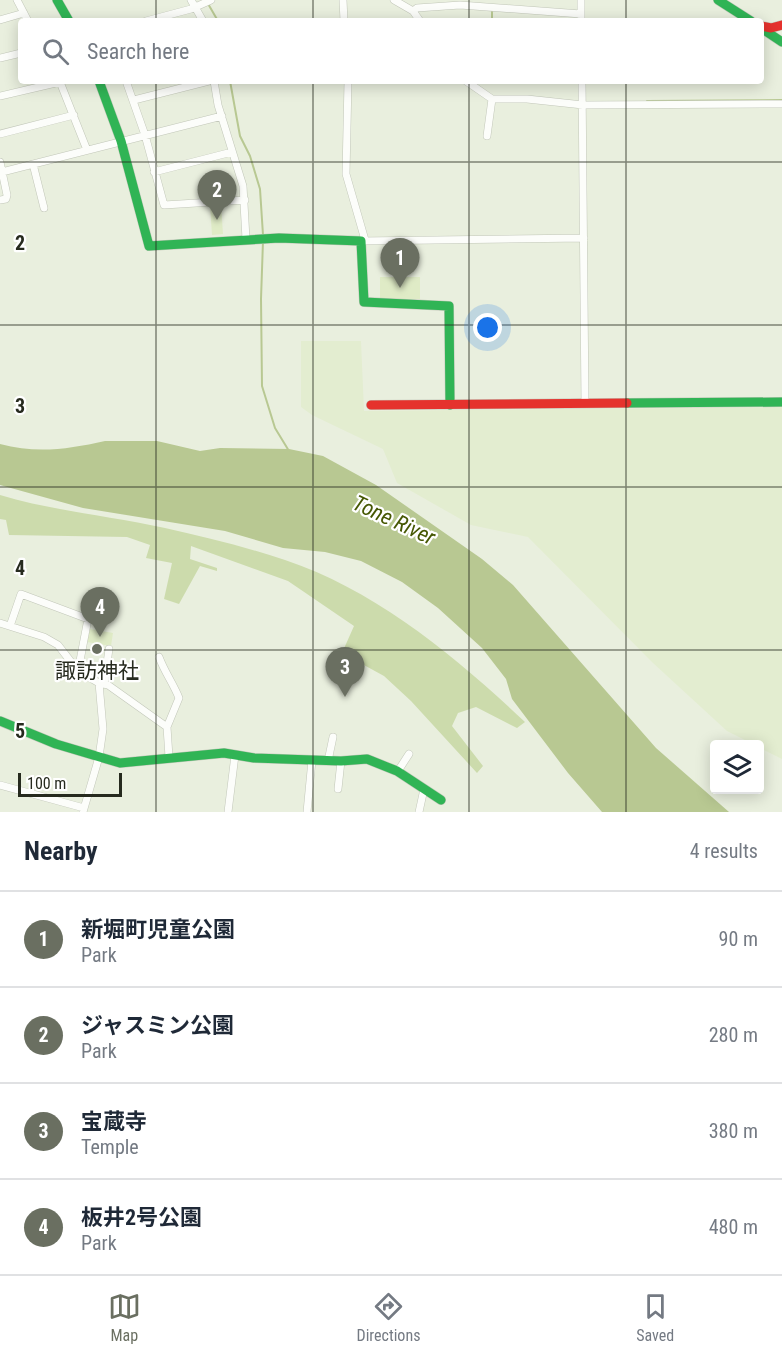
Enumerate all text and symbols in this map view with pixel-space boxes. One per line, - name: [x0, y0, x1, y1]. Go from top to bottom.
- search box: [18, 18, 764, 84]
- icon: search: [39, 35, 72, 68]
- text: Search here: [87, 39, 189, 64]
- pin: 2: [198, 170, 236, 220]
- text: 2: [15, 231, 25, 255]
- pin: 1: [380, 238, 420, 288]
- your location: [473, 313, 502, 342]
- text: 3: [15, 394, 25, 418]
- water label: Tone River: [349, 490, 440, 550]
- text: 4: [15, 556, 25, 580]
- pin: 4: [80, 588, 120, 637]
- marker: 諏訪神社: [90, 642, 104, 656]
- pin: 3: [326, 648, 364, 697]
- place label: 諏訪神社: [55, 659, 139, 683]
- text: 5: [15, 719, 25, 743]
- map controls: [710, 740, 764, 794]
- button: layers: [710, 740, 764, 794]
- scale bar: [18, 770, 122, 798]
- text: 100 m: [27, 774, 66, 793]
- text: Nearby: [24, 836, 98, 866]
- text: 4 results: [690, 839, 758, 863]
- text: 新堀町児童公園: [81, 917, 235, 942]
- text: 1: [38, 927, 49, 951]
- text: 90 m: [719, 927, 758, 951]
- text: Park: [81, 943, 117, 967]
- text: ジャスミン公園: [81, 1013, 234, 1038]
- text: 2: [38, 1023, 49, 1047]
- text: 280 m: [709, 1023, 758, 1047]
- text: Park: [81, 1039, 117, 1063]
- text: 宝蔵寺: [81, 1109, 147, 1134]
- text: 3: [38, 1119, 49, 1143]
- text: 380 m: [709, 1119, 758, 1143]
- text: Temple: [81, 1135, 139, 1159]
- text: 板井2号公園: [81, 1205, 202, 1230]
- text: 4: [38, 1215, 49, 1239]
- text: 480 m: [709, 1215, 758, 1239]
- text: Park: [81, 1231, 117, 1255]
- tab: Map: [108, 1290, 141, 1345]
- tab: Directions: [357, 1290, 420, 1345]
- tab: Saved: [636, 1290, 674, 1345]

